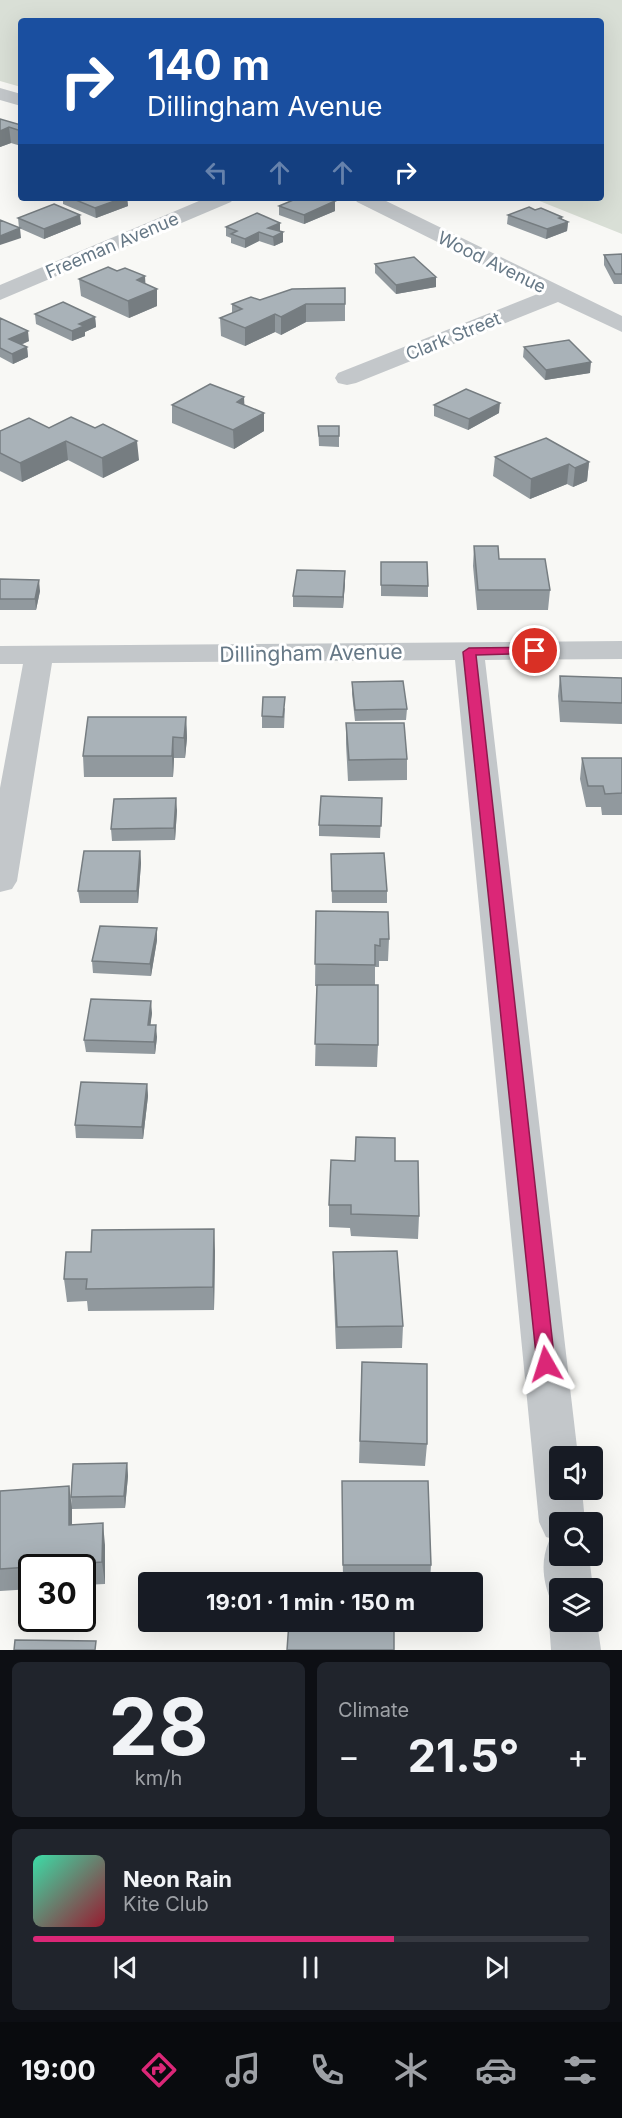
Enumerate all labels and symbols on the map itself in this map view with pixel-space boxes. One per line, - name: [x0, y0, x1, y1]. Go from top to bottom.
- street label: Freeman Avenue: [42, 208, 182, 282]
- street label: Wood Avenue: [434, 227, 550, 297]
- street label: Clark Street: [403, 307, 504, 365]
- pin: [509, 625, 560, 676]
- street label: Dillingham Avenue: [219, 639, 403, 667]
- position arrow: [514, 1332, 578, 1396]
- speed limit sign: 30: [18, 1554, 96, 1632]

